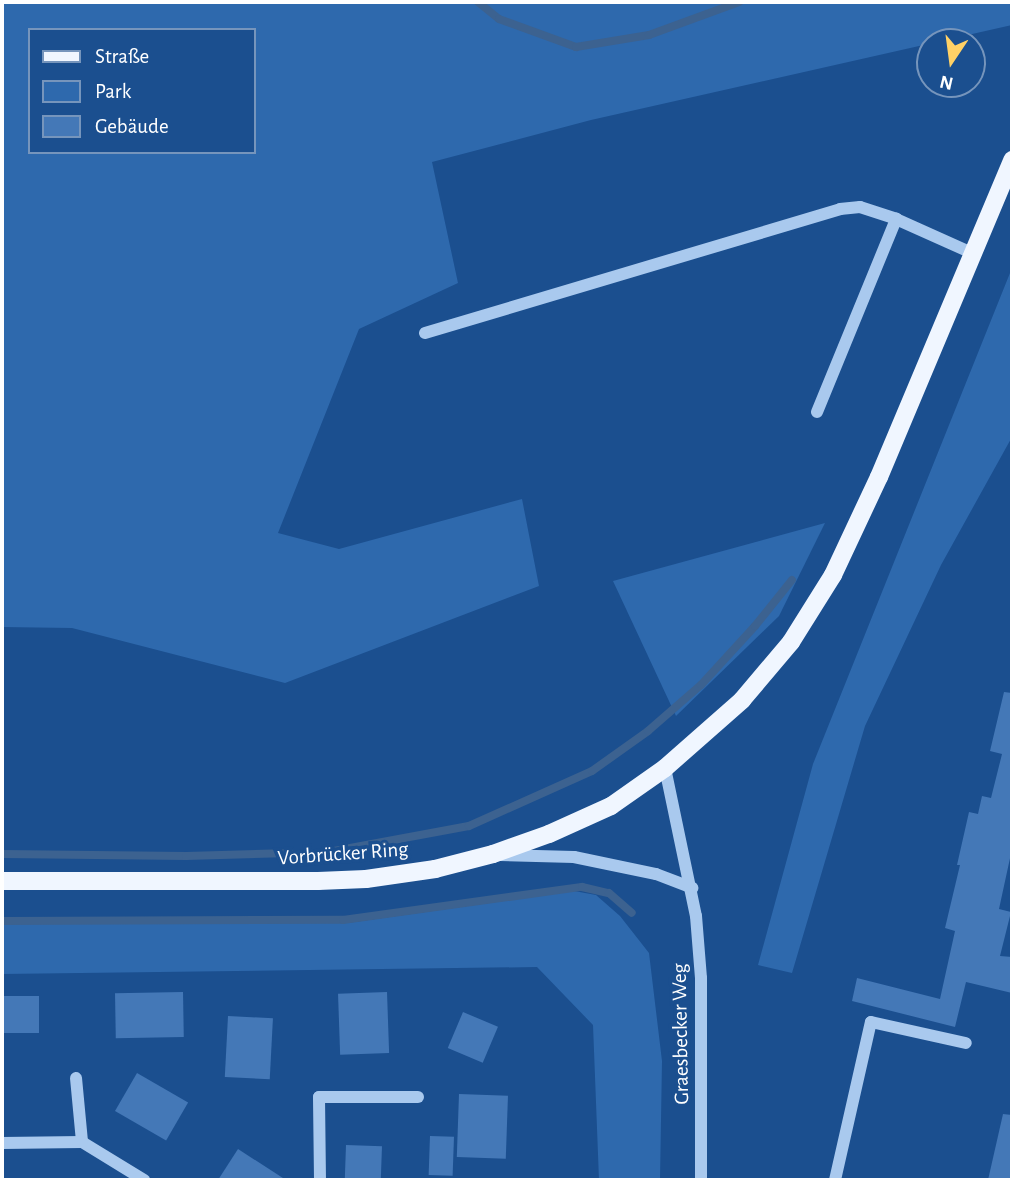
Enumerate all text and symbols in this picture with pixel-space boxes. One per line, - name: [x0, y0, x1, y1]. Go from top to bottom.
- legend: [28, 28, 256, 154]
- north arrow: [916, 28, 986, 98]
- text: Straße: [95, 46, 149, 67]
- text: N: [938, 71, 955, 93]
- text: Park: [95, 81, 131, 102]
- text: Gebäude: [95, 116, 169, 137]
- street label: Vorbrücker Ring: [277, 837, 409, 871]
- street label: Graesbecker Weg: [667, 963, 695, 1105]

